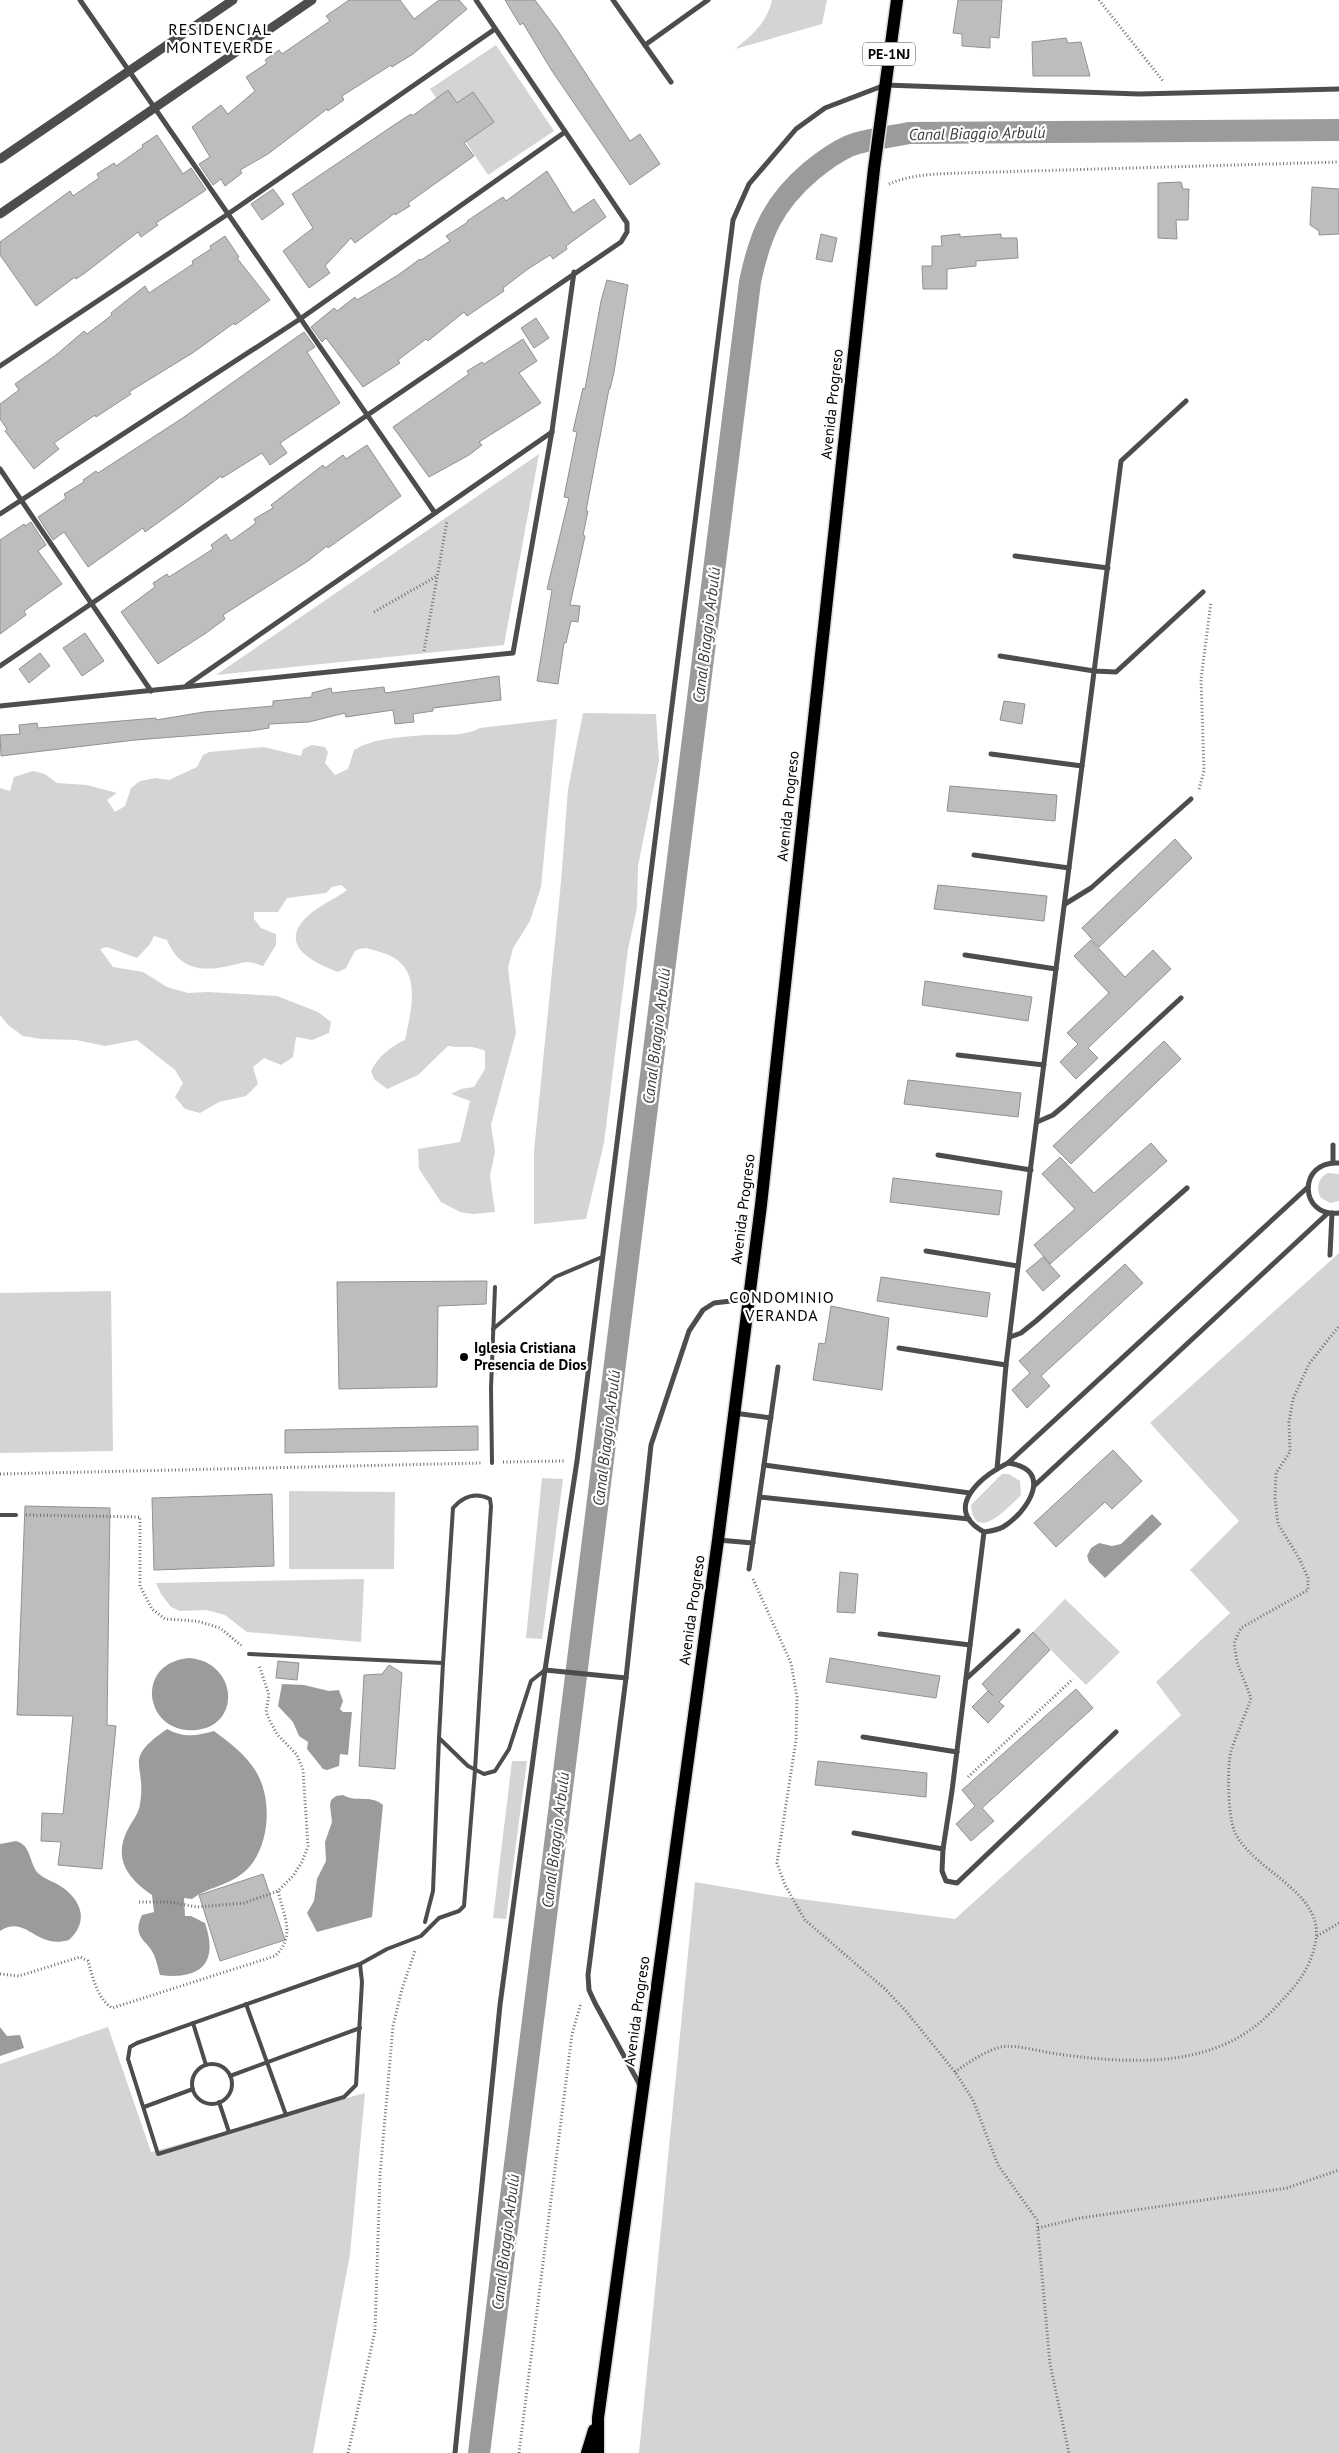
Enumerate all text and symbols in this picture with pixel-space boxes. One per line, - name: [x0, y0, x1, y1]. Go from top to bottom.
- district label: RESIDENCIAL MONTEVERDE: [166, 19, 274, 57]
- road number: PE-1NJ: [863, 42, 915, 66]
- water label: Canal Biaggio Arbulú: [909, 122, 1045, 144]
- street label: Avenida Progreso: [816, 348, 847, 460]
- water label: Canal Biaggio Arbulú: [688, 566, 724, 704]
- street label: Avenida Progreso: [772, 750, 803, 862]
- water label: Canal Biaggio Arbulú: [638, 967, 674, 1105]
- street label: Avenida Progreso: [726, 1153, 759, 1265]
- district label: CONDOMINIO VERANDA: [729, 1287, 835, 1325]
- place label: Iglesia Cristiana Presencia de Dios: [474, 1338, 587, 1374]
- marker: Iglesia Cristiana Presencia de Dios: [458, 1351, 470, 1363]
- water label: Canal Biaggio Arbulú: [588, 1369, 624, 1507]
- street label: Avenida Progreso: [674, 1554, 709, 1666]
- water label: Canal Biaggio Arbulú: [537, 1771, 573, 1909]
- street label: Avenida Progreso: [619, 1955, 654, 2067]
- water label: Canal Biaggio Arbulú: [487, 2173, 523, 2311]

